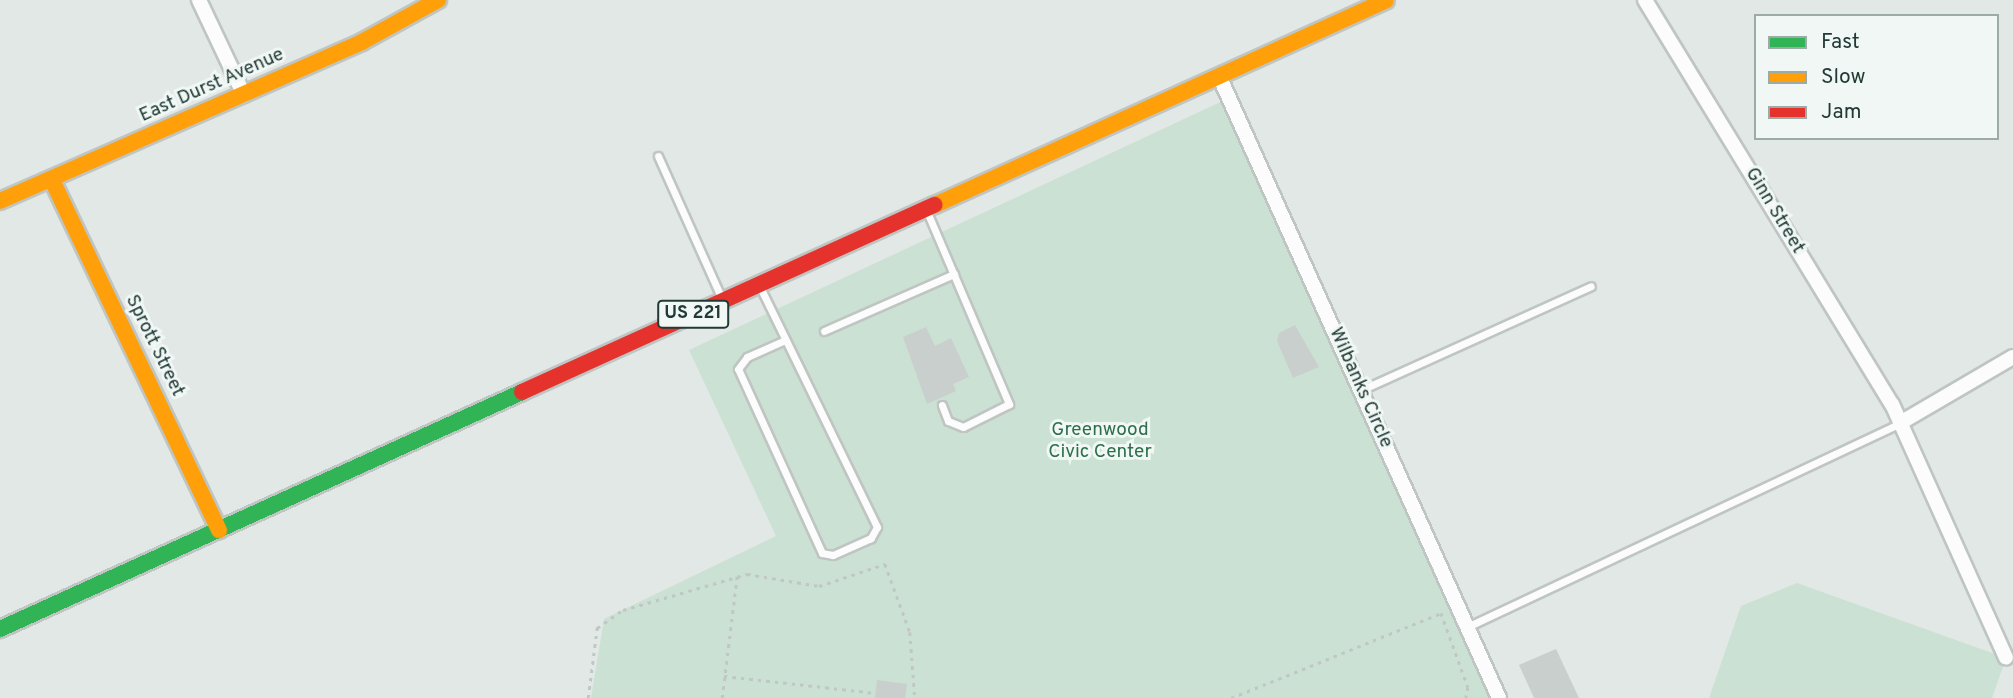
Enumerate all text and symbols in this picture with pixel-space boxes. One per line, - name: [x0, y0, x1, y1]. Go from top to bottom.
- legend: [1754, 14, 1999, 140]
- text: Fast: [1821, 29, 1860, 56]
- street label: East Durst Avenue: [136, 44, 288, 128]
- text: Slow: [1821, 64, 1866, 91]
- text: Jam: [1821, 99, 1862, 126]
- street label: Ginn Street: [1739, 164, 1809, 258]
- street label: Sprott Street: [120, 291, 188, 401]
- road number: US 221: [656, 300, 730, 328]
- street label: Wilbanks Circle: [1323, 324, 1397, 452]
- park label: Greenwood Civic Center: [1048, 420, 1152, 464]

